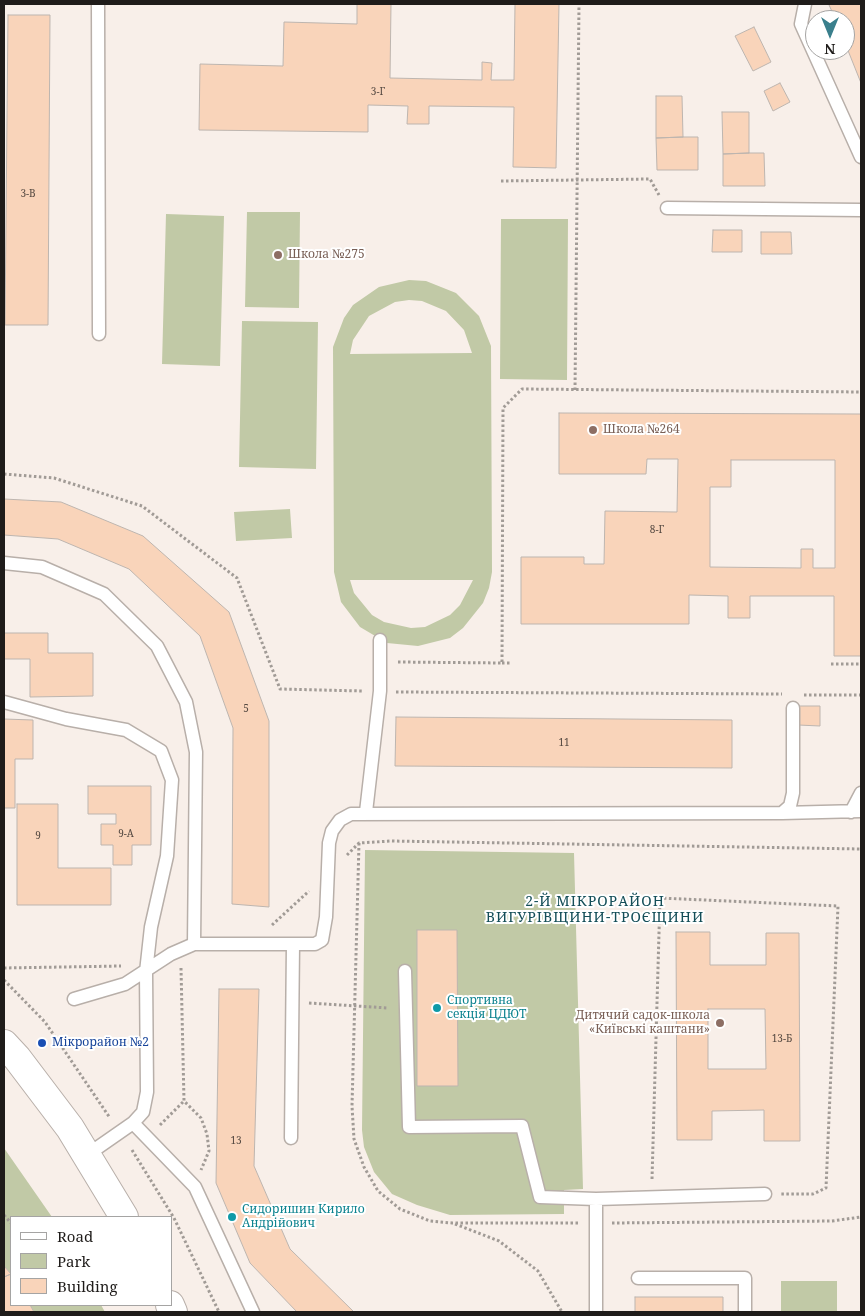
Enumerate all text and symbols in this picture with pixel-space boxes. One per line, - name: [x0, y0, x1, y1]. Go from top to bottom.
- north arrow: [805, 10, 855, 60]
- text: N: [824, 40, 836, 59]
- house number: 3-Г: [371, 86, 385, 98]
- house number: 3-В: [20, 188, 36, 200]
- place label: Школа №275: [288, 248, 365, 262]
- marker: Школа №275: [272, 249, 284, 261]
- place label: Школа №264: [603, 423, 680, 437]
- marker: Школа №264: [587, 424, 599, 436]
- house number: 8-Г: [650, 524, 664, 536]
- house number: 5: [243, 703, 249, 715]
- house number: 11: [558, 737, 570, 749]
- house number: 9-А: [118, 828, 134, 840]
- house number: 9: [35, 830, 41, 842]
- district label: 2-Й МІКРОРАЙОН ВИГУРІВЩИНИ-ТРОЄЩИНИ: [483, 894, 707, 926]
- place label: Спортивна секція ЦДЮТ: [447, 994, 526, 1022]
- marker: Спортивна секція ЦДЮТ: [431, 1002, 443, 1014]
- place label: Дитячий садок-школа «Київські каштани»: [575, 1009, 710, 1037]
- marker: Дитячий садок-школа «Київські каштани»: [714, 1017, 726, 1029]
- house number: 13-Б: [772, 1033, 792, 1045]
- place label: Мікрорайон №2: [52, 1036, 149, 1050]
- marker: Мікрорайон №2: [36, 1037, 48, 1049]
- house number: 13: [230, 1135, 242, 1147]
- place label: Сидоришин Кирило Андрійович: [242, 1203, 365, 1231]
- marker: Сидоришин Кирило Андрійович: [226, 1211, 238, 1223]
- legend: [10, 1216, 172, 1306]
- text: Road: [57, 1226, 93, 1246]
- text: Park: [57, 1251, 90, 1271]
- text: Building: [57, 1276, 118, 1296]

